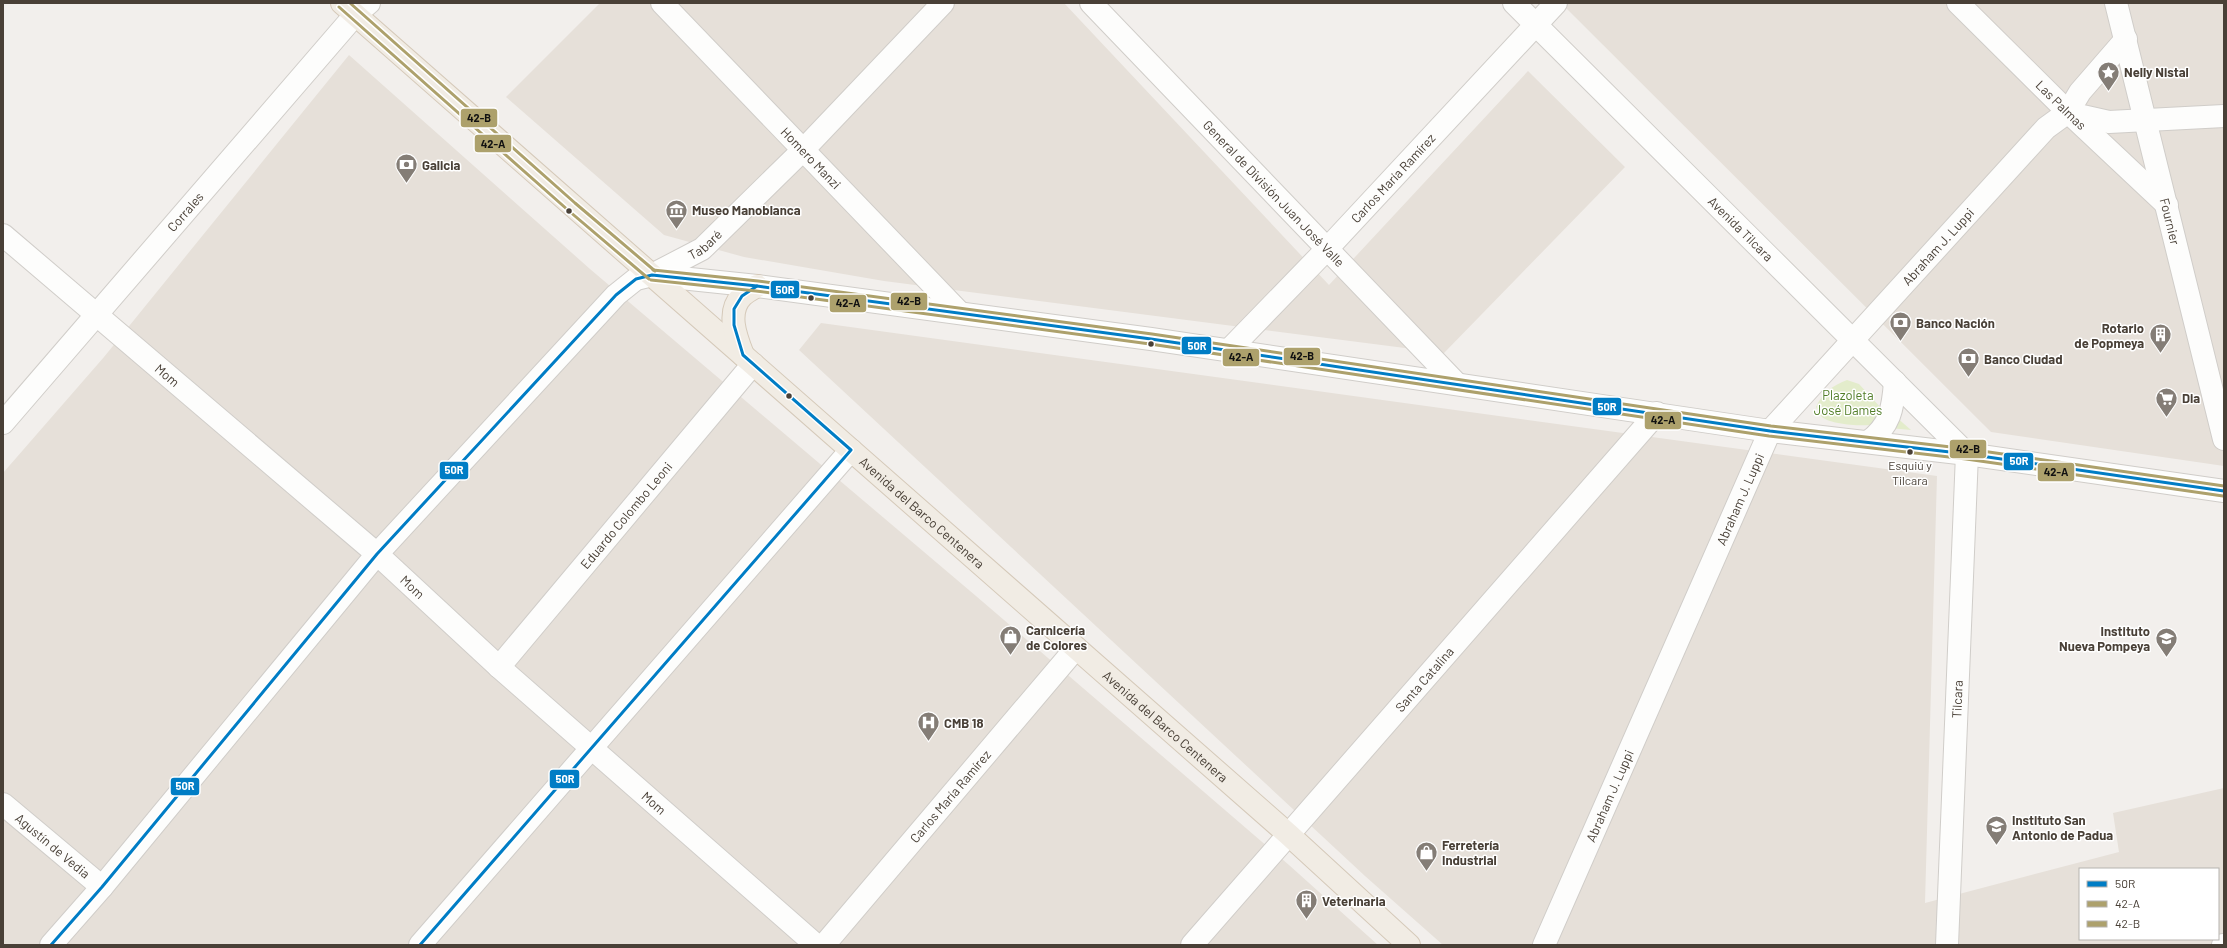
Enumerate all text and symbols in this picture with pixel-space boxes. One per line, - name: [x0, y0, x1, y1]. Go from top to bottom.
- place icon: Nelly Nistal: [2096, 59, 2122, 92]
- place label: Nelly Nistal: [2124, 64, 2189, 80]
- street label: Las Palmas: [2033, 77, 2090, 133]
- line badge: 42-B: [460, 108, 498, 128]
- text: 42-B: [467, 111, 491, 124]
- street label: General de División Juan José Valle: [1200, 117, 1348, 270]
- street label: Homero Manzi: [778, 124, 844, 192]
- street label: Carlos María Ramírez: [1347, 130, 1439, 226]
- line badge: 42-A: [474, 134, 512, 153]
- text: 42-A: [481, 137, 506, 150]
- bank icon: Galicia: [393, 152, 419, 185]
- place label: Galicia: [422, 157, 461, 173]
- street label: Corrales: [164, 189, 207, 235]
- street label: Avenida Tilcara: [1705, 193, 1777, 265]
- street label: Fournier: [2157, 196, 2184, 247]
- museum icon: Museo Manoblanca: [663, 197, 689, 230]
- place label: Museo Manoblanca: [692, 202, 801, 218]
- street label: Abraham J. Luppi: [1899, 205, 1977, 289]
- unlabelled marker: [564, 206, 574, 216]
- street label: Tabaré: [685, 226, 725, 263]
- line badge: 50R: [770, 280, 800, 299]
- text: 50R: [776, 283, 795, 296]
- line badge: 42-B: [890, 292, 928, 311]
- unlabelled marker: [806, 293, 816, 303]
- line badge: 42-A: [829, 294, 867, 313]
- text: 42-B: [897, 294, 921, 307]
- text: 42-A: [836, 296, 861, 309]
- bank icon: Banco Nación: [1887, 310, 1913, 343]
- place label: Banco Nación: [1916, 315, 1995, 331]
- place label: Rotario de Popmeya: [2074, 320, 2144, 351]
- building icon: Rotario de Popmeya: [2147, 322, 2173, 355]
- line badge: 50R: [1181, 336, 1212, 355]
- unlabelled marker: [1146, 339, 1156, 349]
- text: 50R: [1188, 339, 1207, 352]
- bank icon: Banco Ciudad: [1955, 346, 1981, 379]
- line badge: 42-B: [1283, 347, 1321, 366]
- line badge: 42-A: [1222, 348, 1260, 367]
- text: 42-B: [1290, 349, 1314, 362]
- text: 42-A: [1229, 350, 1254, 363]
- place label: Banco Ciudad: [1984, 351, 2063, 367]
- street label: Mom: [152, 360, 183, 390]
- supermarket icon: Dia: [2154, 385, 2180, 418]
- park label: Plazoleta José Dames: [1814, 387, 1882, 418]
- place label: Dia: [2182, 390, 2200, 406]
- unlabelled marker: [784, 391, 794, 401]
- line badge: 50R: [1592, 397, 1622, 416]
- text: 50R: [1598, 400, 1617, 413]
- line badge: 42-A: [1644, 411, 1682, 430]
- text: 42-A: [1651, 413, 1676, 426]
- line badge: 42-B: [1949, 439, 1987, 459]
- text: 42-B: [1956, 442, 1980, 455]
- marker: Esquiú y Tilcara: [1905, 447, 1915, 457]
- street label: Abraham J. Luppi: [1713, 451, 1767, 548]
- line badge: 50R: [2003, 452, 2034, 471]
- street label: Avenida del Barco Centenera: [856, 453, 988, 572]
- text: 50R: [2010, 454, 2029, 467]
- place label: Esquiú y Tilcara: [1888, 458, 1932, 487]
- street label: Eduardo Colombo Leoni: [577, 459, 676, 572]
- line badge: 50R: [439, 461, 469, 480]
- line badge: 42-A: [2037, 462, 2075, 482]
- text: 50R: [445, 463, 464, 476]
- text: 42-A: [2044, 465, 2069, 478]
- street label: Mom: [397, 572, 428, 602]
- place label: Carnicería de Colores: [1026, 622, 1087, 653]
- place label: Instituto Nueva Pompeya: [2059, 623, 2150, 654]
- shop icon: Carnicería de Colores: [998, 624, 1024, 657]
- school or university icon: Instituto Nueva Pompeya: [2153, 625, 2179, 658]
- street label: Santa Catalina: [1392, 643, 1457, 715]
- street label: Avenida del Barco Centenera: [1100, 667, 1231, 786]
- street label: Tilcara: [1948, 680, 1966, 719]
- hospital icon: CMB 18: [915, 710, 941, 743]
- place label: CMB 18: [944, 715, 984, 731]
- street label: Carlos María Ramírez: [906, 747, 994, 846]
- street label: Abraham J. Luppi: [1582, 747, 1637, 844]
- line badge: 50R: [549, 769, 580, 789]
- text: 50R: [556, 772, 575, 785]
- line badge: 50R: [170, 777, 200, 796]
- text: 50R: [176, 779, 195, 792]
- street label: Mom: [639, 788, 669, 818]
- street label: Agustín de Vedia: [12, 810, 93, 882]
- place label: Instituto San Antonio de Padua: [2012, 812, 2113, 843]
- school or university icon: Instituto San Antonio de Padua: [1983, 814, 2009, 847]
- place label: Ferretería Industrial: [1442, 837, 1499, 868]
- shop icon: Ferretería Industrial: [1413, 839, 1439, 872]
- legend: [2079, 868, 2219, 940]
- text: 50R: [2115, 876, 2135, 890]
- building icon: Veterinaria: [1293, 888, 1319, 921]
- place label: Veterinaria: [1322, 893, 1386, 909]
- text: 42-A: [2115, 896, 2140, 910]
- text: 42-B: [2115, 916, 2140, 930]

